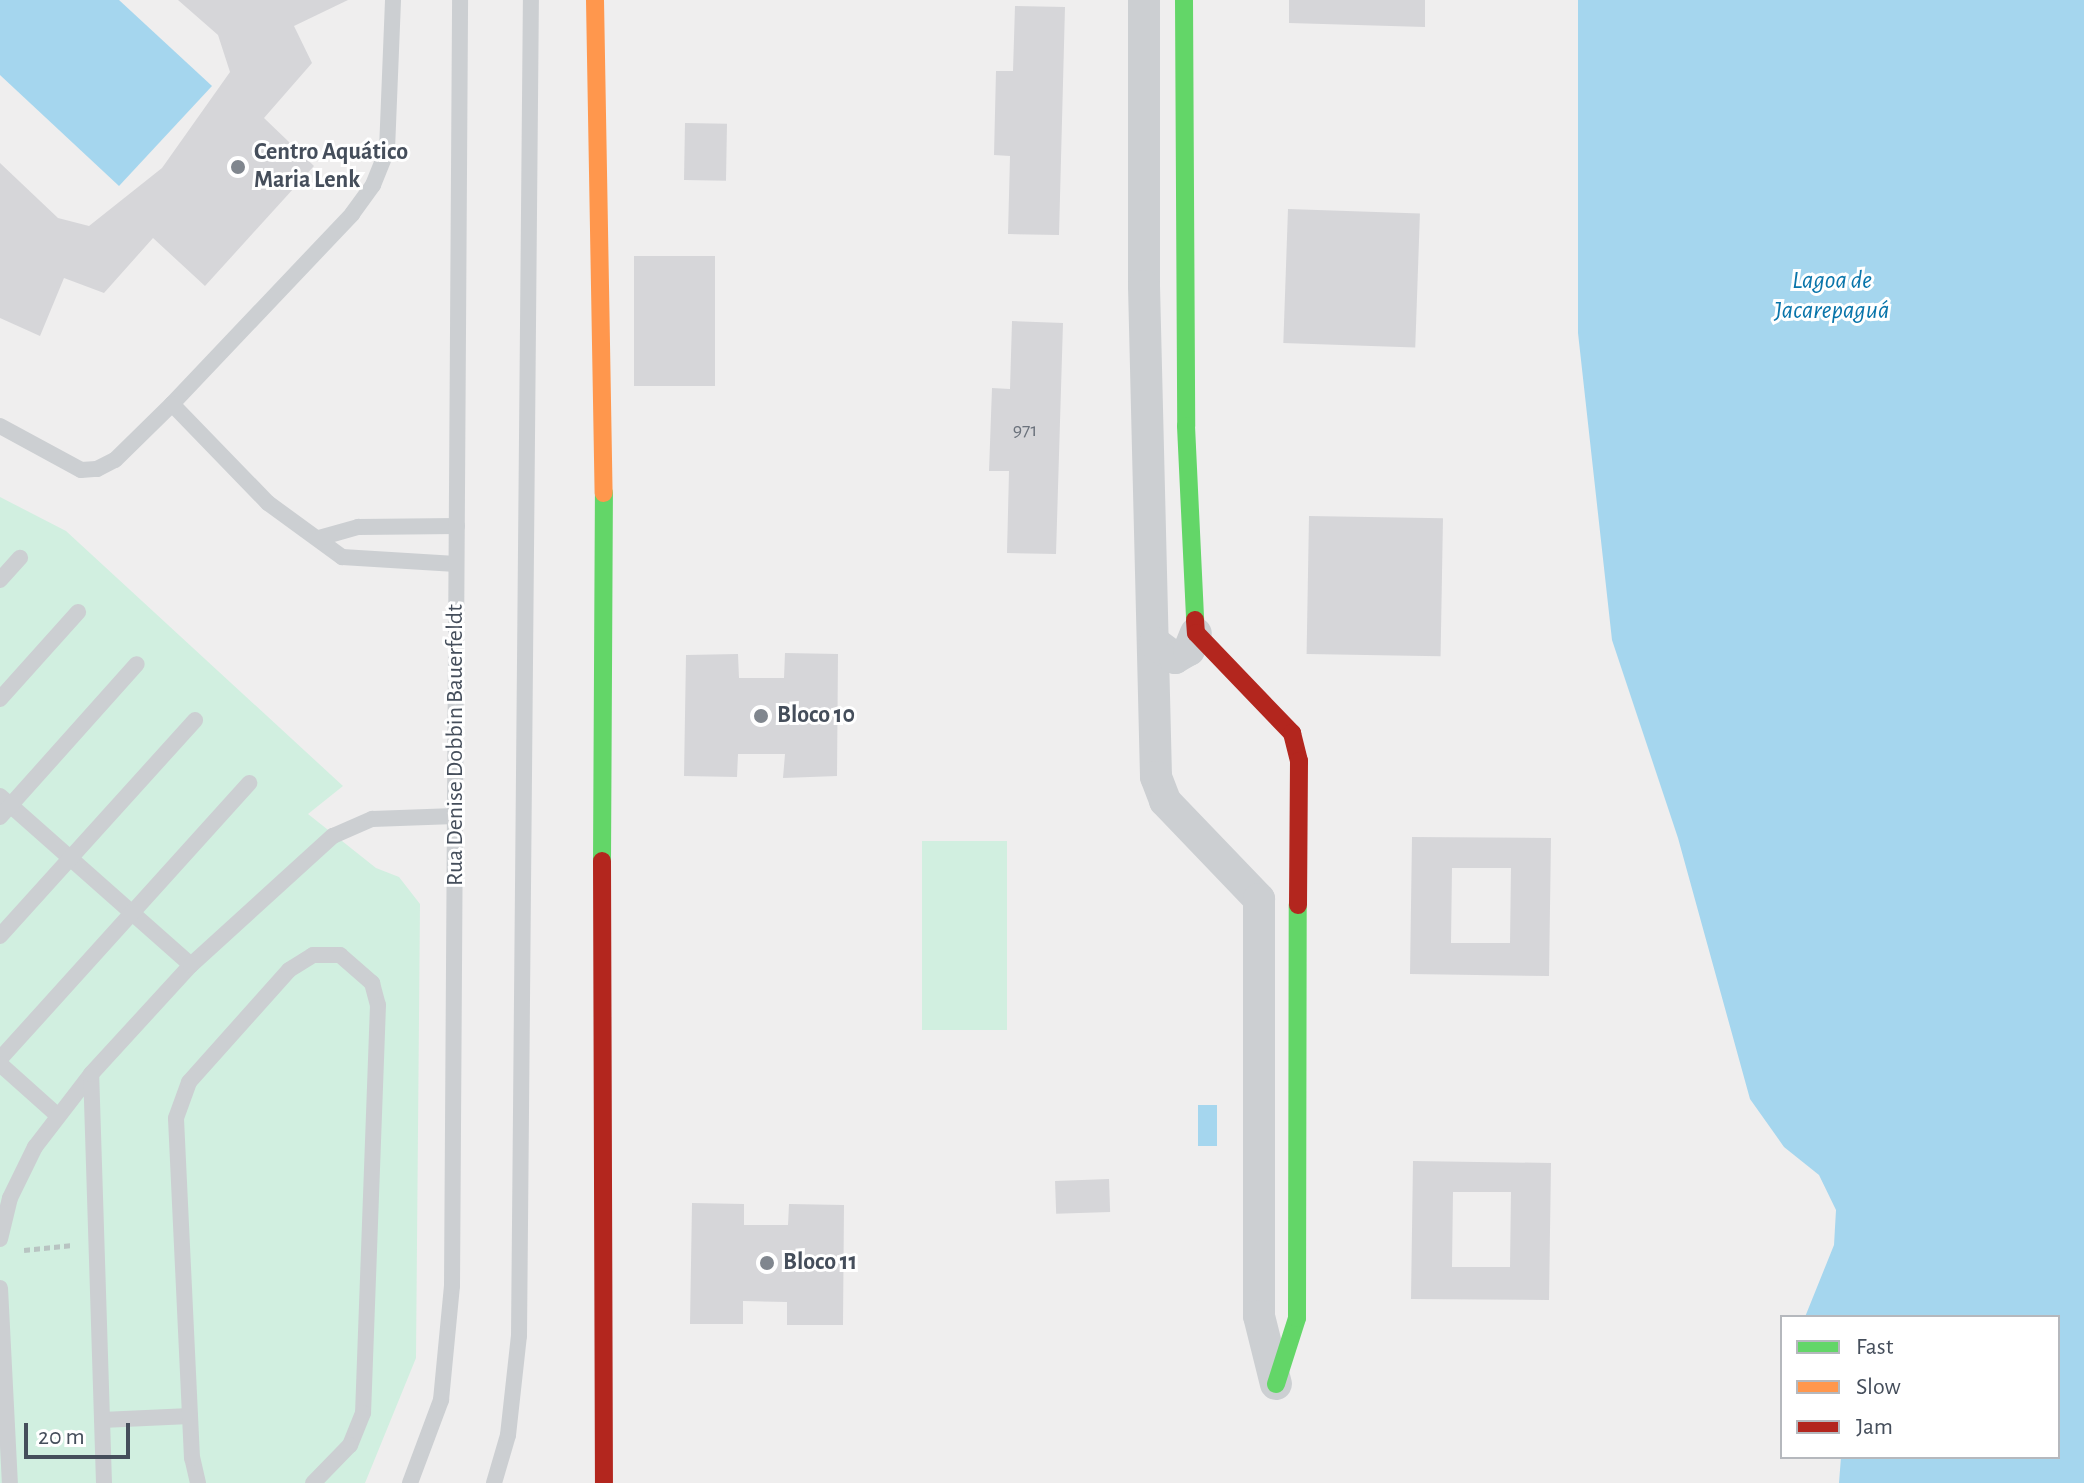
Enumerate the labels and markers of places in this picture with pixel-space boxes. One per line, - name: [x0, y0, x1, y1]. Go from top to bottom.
- place label: Centro Aquático Maria Lenk: [254, 139, 408, 195]
- marker: Centro Aquático Maria Lenk: [229, 158, 247, 176]
- place label: Bloco 10: [777, 702, 855, 730]
- marker: Bloco 10: [752, 707, 770, 725]
- place label: Bloco 11: [783, 1249, 857, 1277]
- marker: Bloco 11: [758, 1254, 776, 1272]

